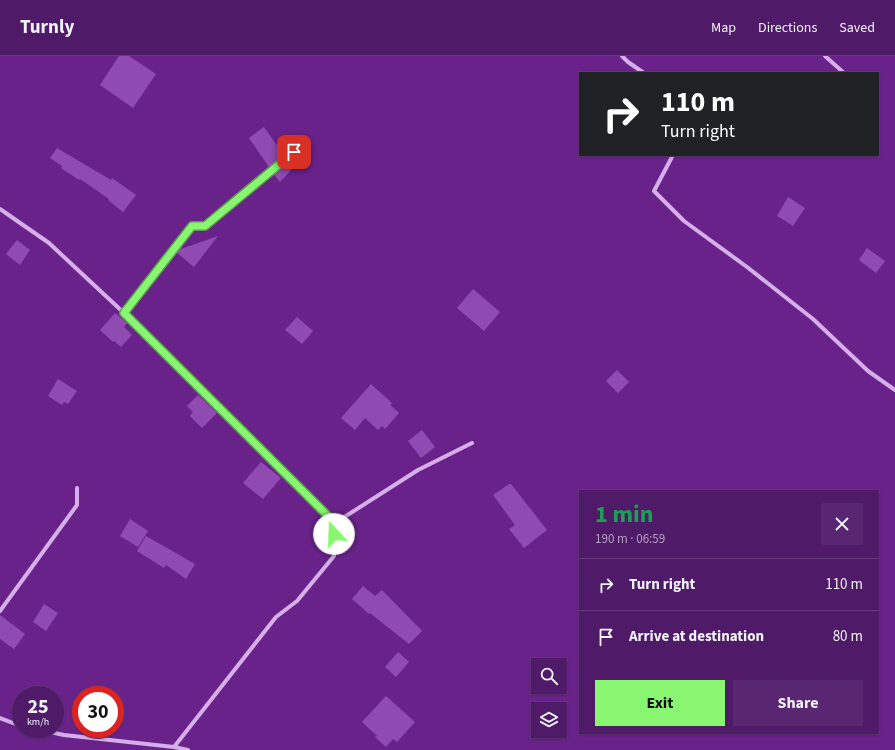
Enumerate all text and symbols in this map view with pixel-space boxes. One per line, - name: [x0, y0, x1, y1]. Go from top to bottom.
- text: Turnly: [20, 14, 74, 41]
- text: Map: [711, 18, 736, 38]
- text: Directions: [758, 18, 817, 38]
- text: Saved: [839, 18, 875, 38]
- text: 110 m: [661, 82, 735, 122]
- icon: right: [595, 88, 647, 140]
- text: Turn right: [661, 119, 735, 144]
- pin: [277, 135, 311, 169]
- icon: arrive: [283, 141, 305, 163]
- text: 1 min: [595, 497, 653, 532]
- button: close: [821, 503, 863, 545]
- position arrow: [313, 513, 355, 555]
- text: 190 m · 06:59: [595, 530, 665, 548]
- icon: right: [595, 574, 617, 596]
- text: Turn right: [629, 574, 695, 595]
- text: 110 m: [825, 574, 863, 595]
- icon: arrive: [595, 626, 617, 648]
- text: Arrive at destination: [629, 626, 764, 647]
- text: 80 m: [833, 626, 863, 647]
- map controls: [531, 658, 567, 738]
- button: search: [531, 658, 567, 694]
- button: Exit: [595, 680, 725, 726]
- button: Share: [733, 680, 863, 726]
- speed limit sign: 30: [72, 686, 124, 738]
- text: 25: [27, 693, 49, 721]
- button: layers: [531, 702, 567, 738]
- text: km/h: [27, 715, 49, 729]

